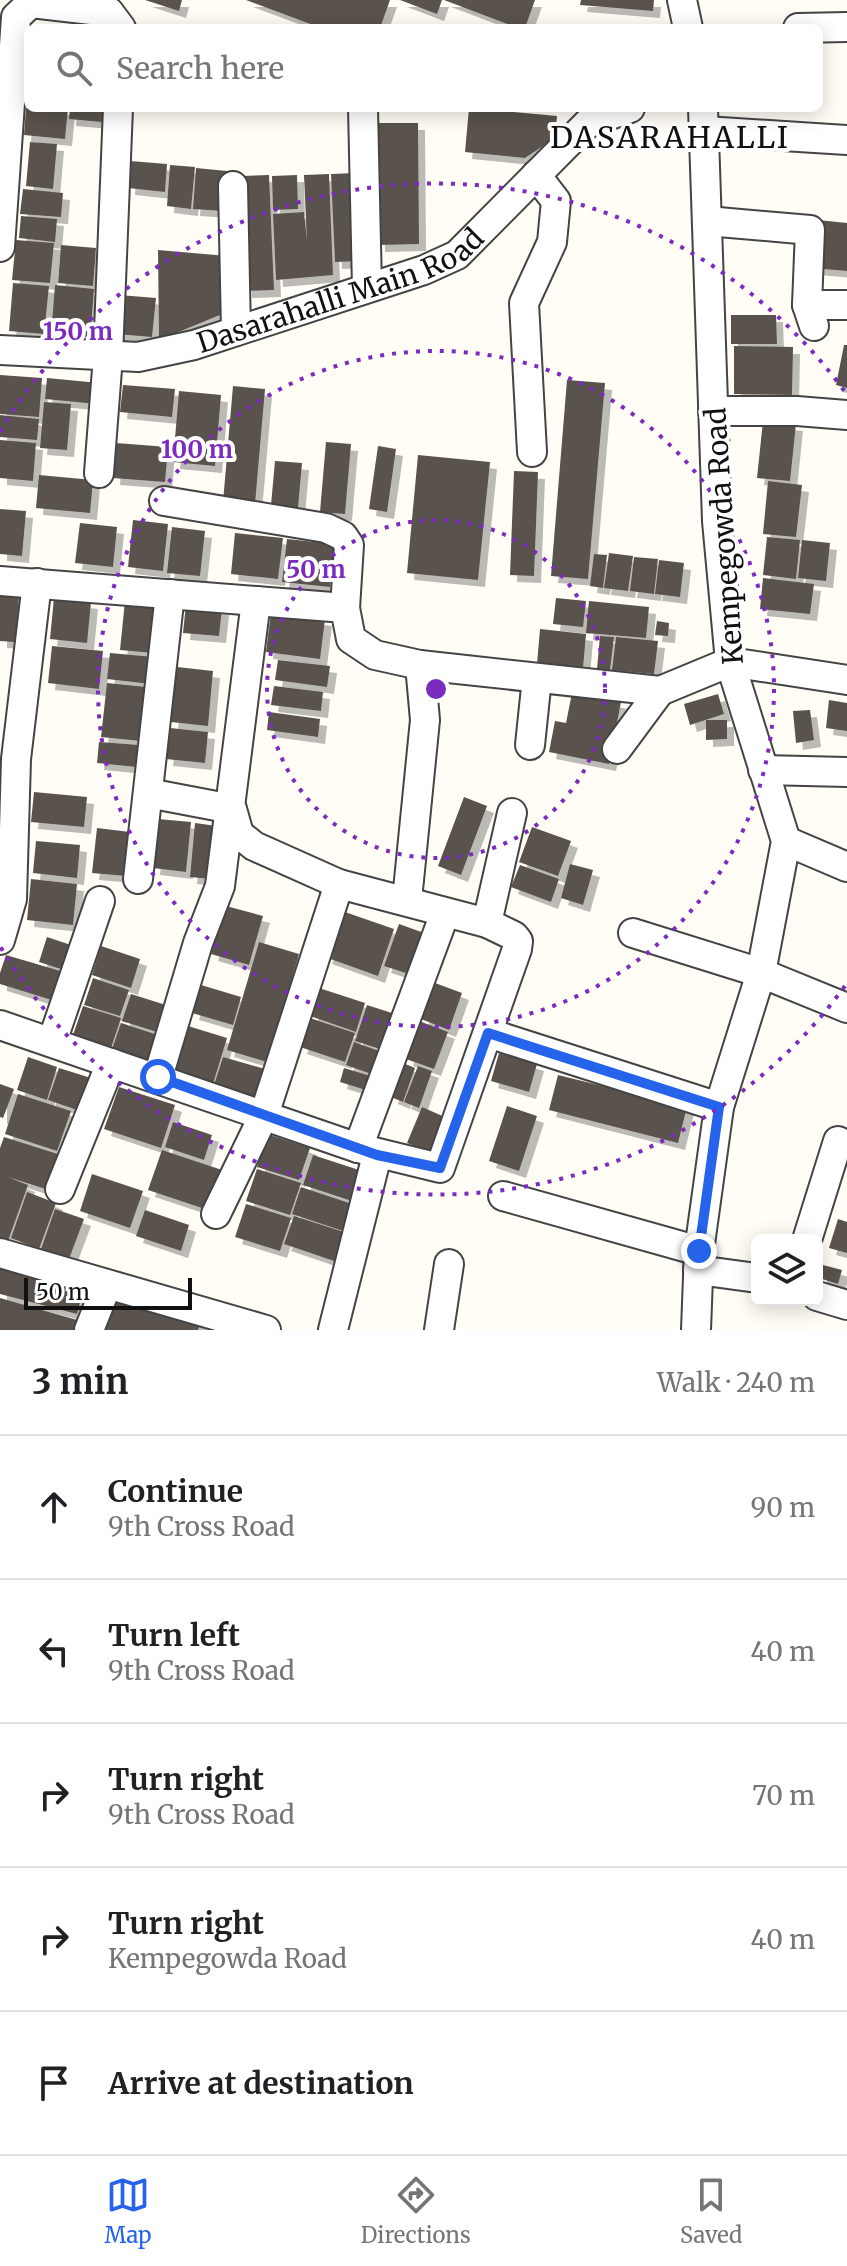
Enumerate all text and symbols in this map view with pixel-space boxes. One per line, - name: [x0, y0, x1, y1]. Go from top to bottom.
- search box: [24, 24, 823, 112]
- icon: search: [52, 46, 96, 90]
- text: Search here: [116, 49, 284, 87]
- district label: DASARAHALLI: [550, 118, 790, 156]
- street label: Dasarahalli Main Road: [192, 220, 492, 361]
- text: 150 m: [43, 316, 113, 347]
- street label: Kempegowda Road: [697, 406, 751, 666]
- text: 100 m: [161, 434, 233, 465]
- text: 50 m: [286, 554, 346, 585]
- centre of rings: [422, 675, 450, 703]
- route start: [140, 1059, 176, 1095]
- route end: [681, 1233, 717, 1269]
- map controls: [751, 1234, 823, 1306]
- button: layers: [751, 1234, 823, 1306]
- scale bar: [24, 1274, 192, 1310]
- text: 50 m: [36, 1278, 90, 1306]
- text: 3 min: [32, 1361, 128, 1403]
- text: Walk · 240 m: [657, 1366, 815, 1399]
- text: Continue: [108, 1472, 243, 1510]
- icon: ahead: [32, 1485, 76, 1529]
- text: 90 m: [751, 1491, 815, 1524]
- text: 9th Cross Road: [108, 1510, 295, 1543]
- text: Turn left: [108, 1616, 240, 1654]
- icon: left: [32, 1629, 76, 1673]
- text: 40 m: [751, 1635, 815, 1668]
- text: 9th Cross Road: [108, 1654, 295, 1687]
- text: Turn right: [108, 1760, 264, 1798]
- icon: right: [32, 1773, 76, 1817]
- text: 70 m: [752, 1779, 815, 1812]
- text: 9th Cross Road: [108, 1798, 295, 1831]
- text: Turn right: [108, 1904, 264, 1942]
- icon: right: [32, 1917, 76, 1961]
- text: 40 m: [751, 1923, 815, 1956]
- text: Kempegowda Road: [108, 1942, 347, 1975]
- icon: arrive: [32, 2061, 76, 2105]
- text: Arrive at destination: [108, 2064, 414, 2102]
- tab: Map: [105, 2173, 152, 2249]
- tab: Directions: [361, 2173, 471, 2249]
- tab: Saved: [680, 2173, 742, 2249]

